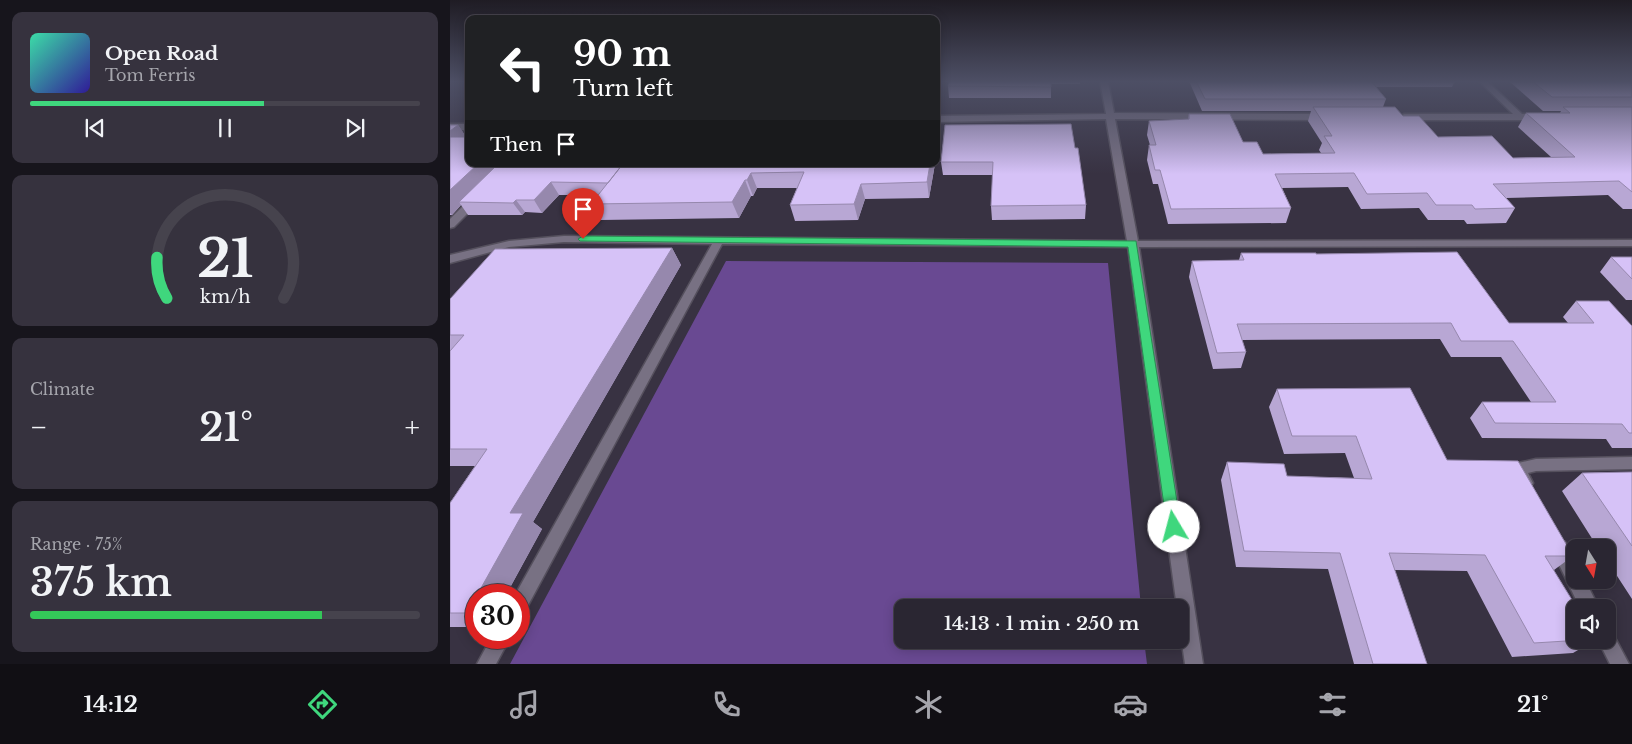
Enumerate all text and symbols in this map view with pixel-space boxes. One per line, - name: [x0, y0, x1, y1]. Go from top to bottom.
- text: 90 m: [573, 32, 671, 75]
- icon: left: [490, 35, 555, 100]
- text: Open Road: [105, 42, 218, 65]
- text: Tom Ferris: [105, 65, 196, 85]
- text: Turn left: [573, 75, 673, 102]
- icon: previous: [81, 114, 109, 142]
- icon: pause: [211, 114, 239, 142]
- icon: next: [341, 114, 369, 142]
- icon: arrive: [552, 130, 580, 158]
- text: Then: [490, 133, 542, 156]
- pin: [562, 188, 604, 239]
- icon: arrive: [569, 195, 597, 223]
- text: 21: [197, 227, 253, 291]
- text: km/h: [200, 286, 250, 308]
- text: Climate: [30, 379, 95, 399]
- text: 21°: [199, 404, 253, 451]
- text: −: [30, 410, 48, 445]
- text: +: [405, 410, 420, 445]
- position arrow: [1147, 500, 1199, 552]
- text: Range · 75%: [30, 534, 123, 554]
- north arrow: [1566, 539, 1616, 589]
- map controls: [1566, 539, 1616, 649]
- text: 375 km: [30, 559, 172, 606]
- speed limit sign: 30: [465, 584, 530, 649]
- button: sound: [1566, 599, 1616, 649]
- text: 14:13 · 1 min · 250 m: [944, 612, 1139, 635]
- icon: directions: [305, 687, 340, 722]
- icon: music: [507, 687, 542, 722]
- icon: phone: [709, 687, 744, 722]
- icon: climate: [911, 687, 946, 722]
- icon: car: [1113, 687, 1148, 722]
- icon: filters: [1315, 687, 1350, 722]
- text: 14:12: [84, 691, 138, 718]
- text: 21°: [1517, 691, 1548, 718]

